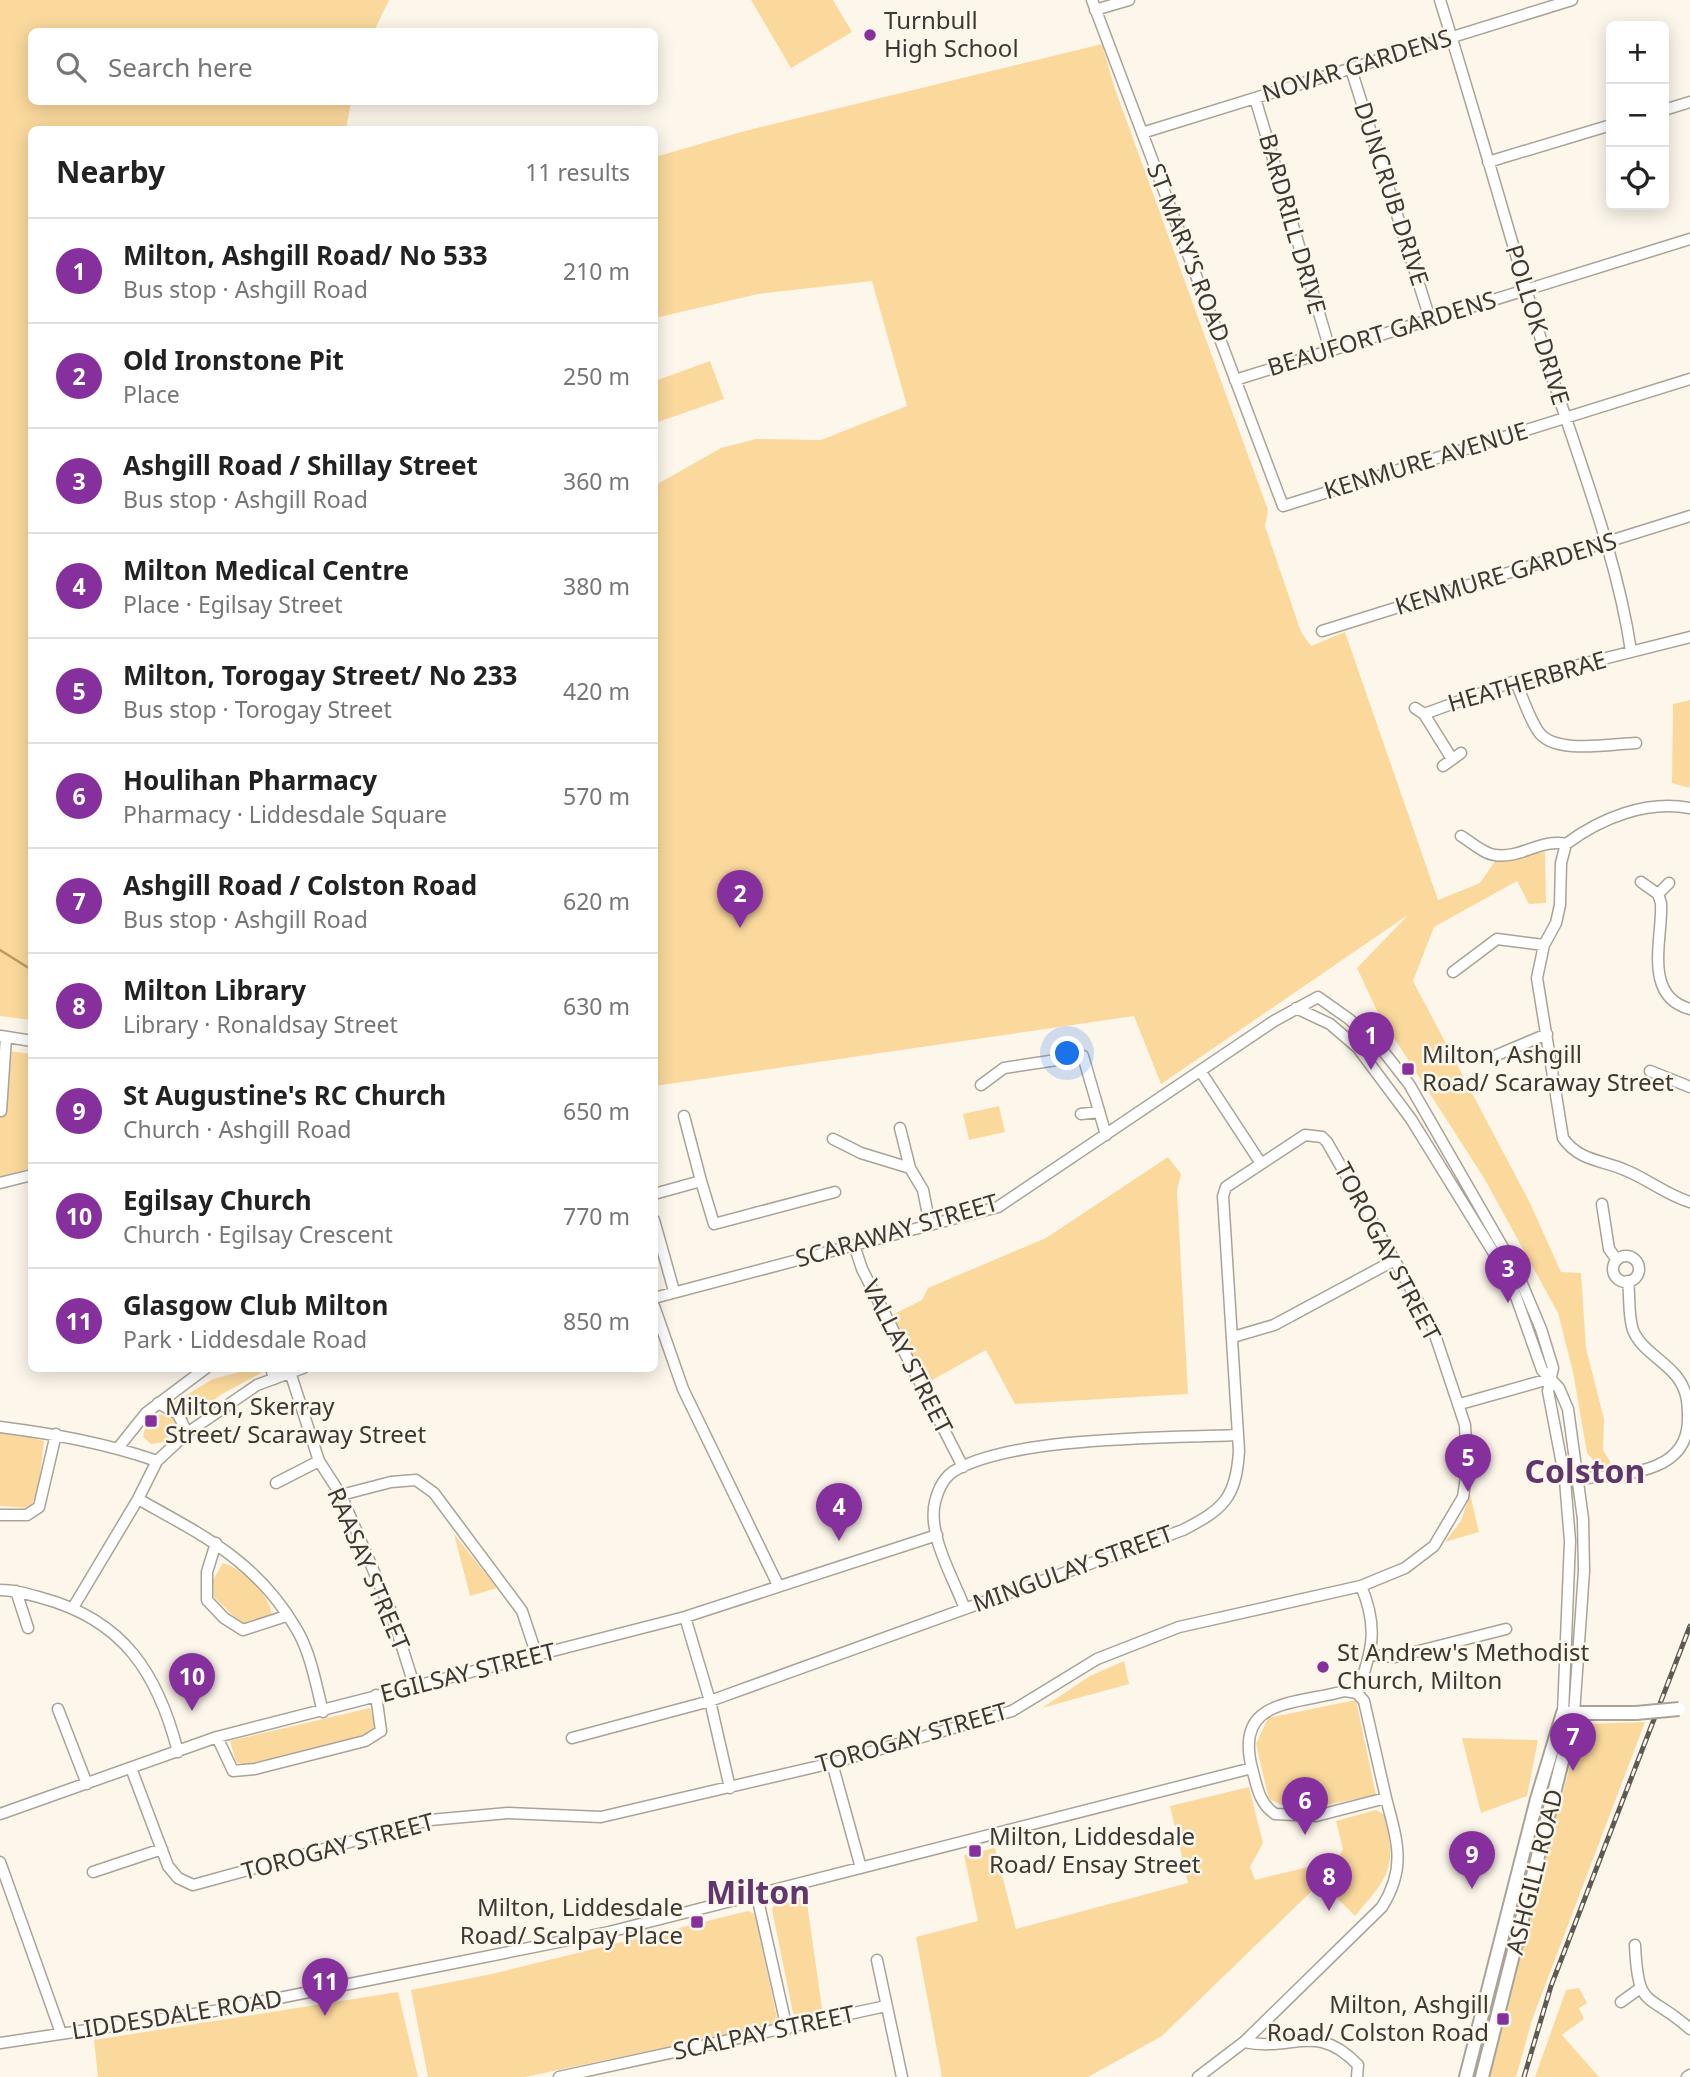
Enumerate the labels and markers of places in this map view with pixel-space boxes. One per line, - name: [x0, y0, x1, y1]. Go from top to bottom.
- place label: Turnbull High School: [884, 3, 1019, 64]
- marker: Turnbull High School: [862, 27, 878, 43]
- pin: 2: [717, 870, 763, 928]
- pin: 1: [1348, 1012, 1394, 1070]
- place label: Milton, Ashgill Road/ Scaraway Street: [1422, 1037, 1674, 1098]
- marker: Milton, Ashgill Road/ Scaraway Street: [1400, 1061, 1416, 1077]
- pin: 3: [1485, 1245, 1531, 1303]
- place label: Milton, Skerray Street/ Scaraway Street: [165, 1389, 426, 1450]
- marker: Milton, Skerray Street/ Scaraway Street: [143, 1413, 159, 1429]
- pin: 5: [1445, 1434, 1491, 1492]
- pin: 4: [816, 1483, 862, 1541]
- place label: St Andrew's Methodist Church, Milton: [1337, 1635, 1590, 1696]
- pin: 10: [169, 1653, 215, 1711]
- marker: St Andrew's Methodist Church, Milton: [1315, 1659, 1331, 1675]
- pin: 7: [1550, 1713, 1596, 1771]
- pin: 6: [1282, 1777, 1328, 1835]
- place label: Milton, Liddesdale Road/ Ensay Street: [989, 1819, 1201, 1880]
- pin: 9: [1449, 1831, 1495, 1889]
- marker: Milton, Liddesdale Road/ Ensay Street: [967, 1843, 983, 1859]
- pin: 8: [1306, 1853, 1352, 1911]
- place label: Milton, Liddesdale Road/ Scalpay Place: [460, 1890, 683, 1951]
- marker: Milton, Liddesdale Road/ Scalpay Place: [689, 1914, 705, 1930]
- pin: 11: [302, 1958, 348, 2016]
- place label: Milton, Ashgill Road/ Colston Road: [1267, 1987, 1489, 2048]
- marker: Milton, Ashgill Road/ Colston Road: [1495, 2011, 1511, 2027]

